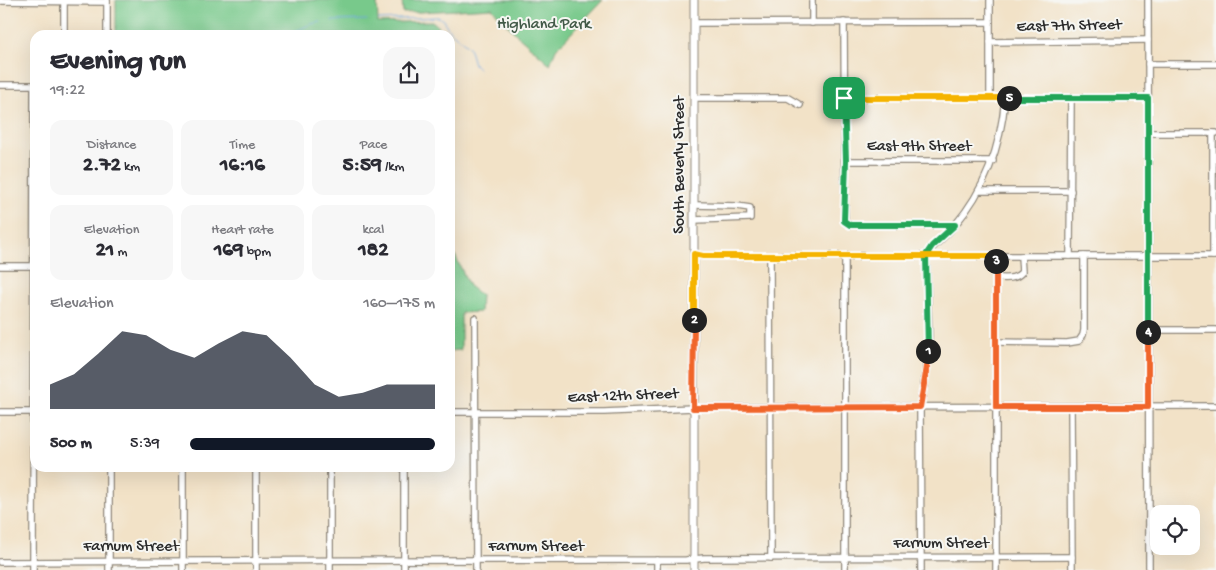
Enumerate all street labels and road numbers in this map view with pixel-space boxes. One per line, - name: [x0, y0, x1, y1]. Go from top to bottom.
- street label: East 7th Street: [1016, 17, 1123, 37]
- street label: South Beverly Street: [671, 95, 690, 234]
- street label: East 9th Street: [867, 138, 973, 157]
- street label: East 12th Street: [567, 386, 680, 408]
- street label: Farnum Street: [892, 535, 990, 554]
- street label: Farnum Street: [82, 538, 180, 557]
- street label: Farnum Street: [487, 538, 585, 557]

